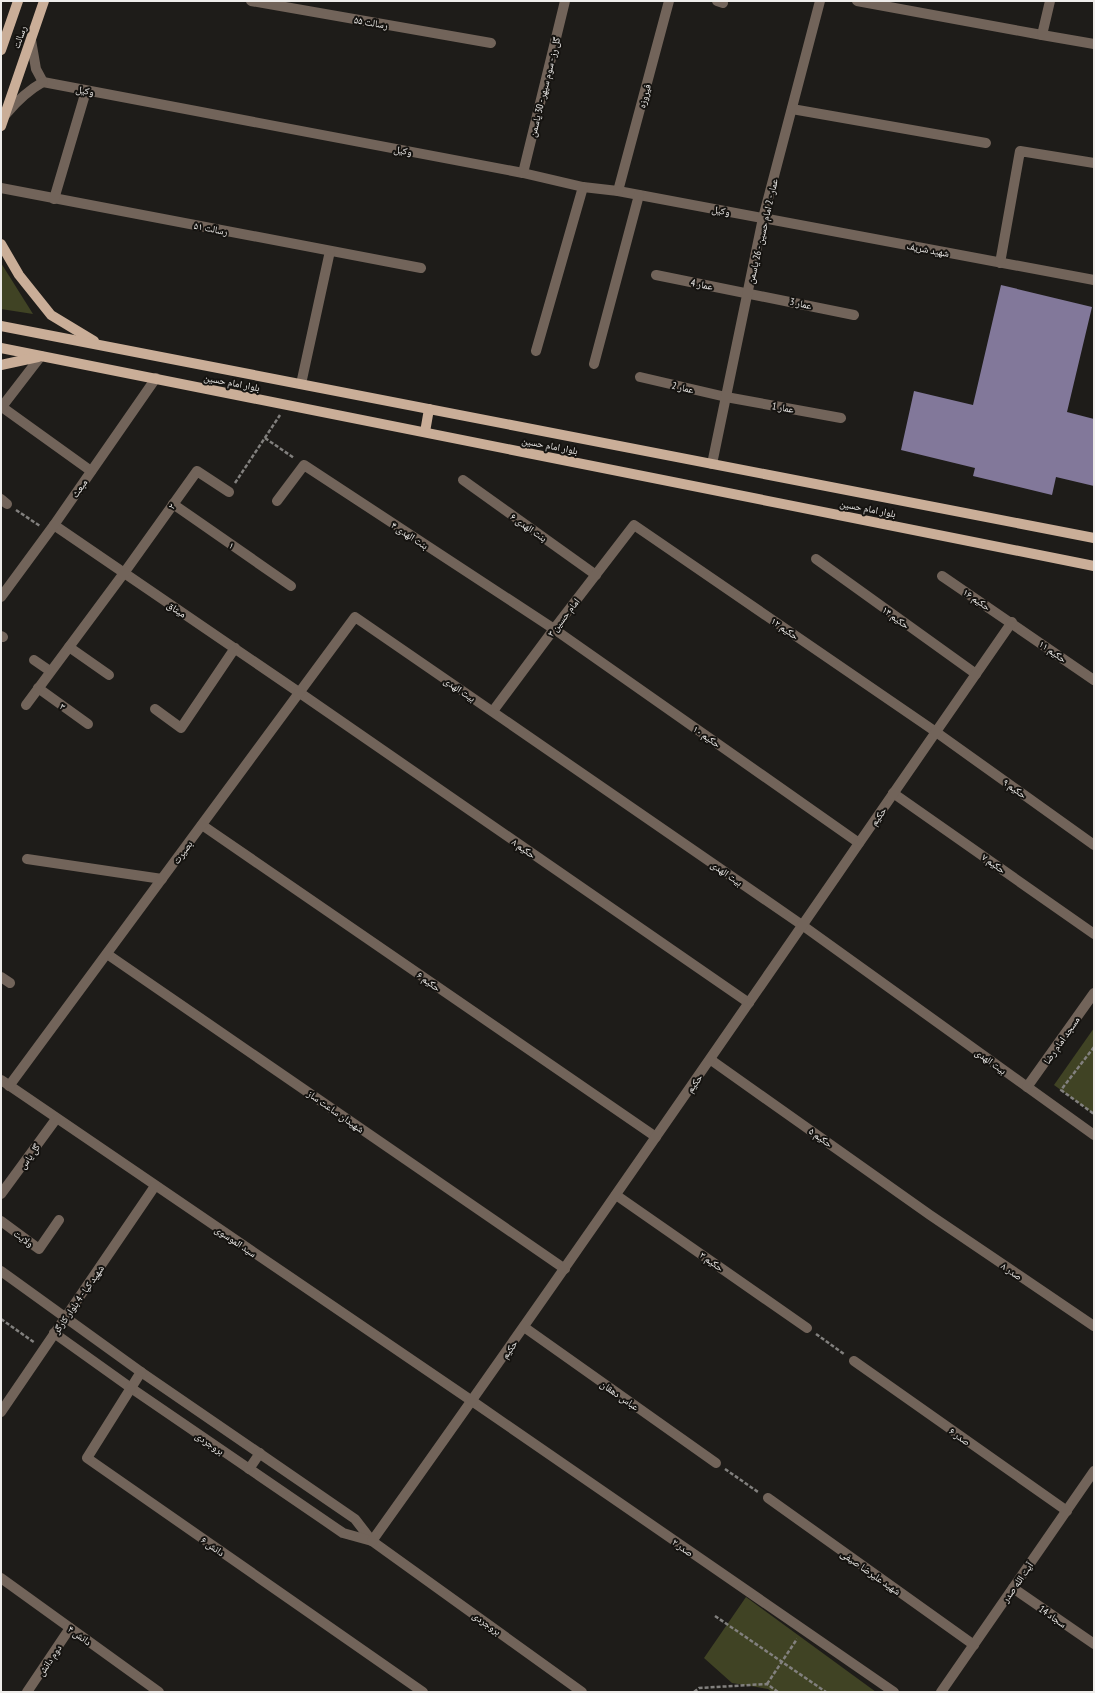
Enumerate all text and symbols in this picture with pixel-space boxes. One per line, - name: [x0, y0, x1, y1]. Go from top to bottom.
- street label: رسالت ۵۵: [353, 13, 389, 32]
- street label: رسالت: [10, 24, 29, 50]
- street label: گل رز - سوم سپهر - 30 یاسمن: [526, 35, 564, 139]
- street label: وکیل: [75, 82, 95, 99]
- street label: فیروزه: [635, 83, 654, 110]
- street label: وکیل: [393, 142, 413, 159]
- street label: عمار - 2 امام حسین - 26 یاسمن: [744, 177, 782, 285]
- street label: وکیل: [711, 202, 731, 219]
- street label: رسالت ۵۱: [193, 219, 229, 238]
- street label: شهید شریف: [906, 239, 951, 260]
- street label: عمار 4: [690, 276, 714, 293]
- street label: عمار 3: [789, 295, 813, 312]
- street label: بلوار امام حسین: [202, 371, 261, 395]
- street label: عمار 2: [671, 379, 695, 396]
- street label: عمار 1: [771, 399, 795, 416]
- street label: بلوار امام حسین: [520, 434, 579, 458]
- street label: مبعث: [68, 476, 91, 500]
- street label: بلوار امام حسین: [838, 497, 897, 521]
- street label: ۲: [165, 500, 178, 512]
- street label: بنت الهدی ۶: [508, 510, 550, 545]
- street label: بنت الهدی ۴: [389, 519, 431, 552]
- street label: ۱: [226, 539, 237, 552]
- street label: حکیم ۱۶: [960, 585, 994, 615]
- street label: امام حسین ۳: [544, 595, 583, 640]
- street label: میثاق: [164, 598, 189, 621]
- street label: حکیم ۱۴: [879, 603, 913, 633]
- street label: حکیم ۱۲: [768, 614, 802, 644]
- street label: حکیم ۱۱: [1036, 637, 1070, 667]
- street label: بیت الهدی: [441, 674, 478, 705]
- street label: ۳: [57, 700, 69, 713]
- street label: حکیم ۱۰: [690, 722, 724, 752]
- street label: حکیم ۹: [1000, 775, 1030, 803]
- street label: حکیم: [867, 804, 891, 829]
- street label: حکیم ۸: [509, 835, 539, 863]
- street label: بصیرت: [170, 838, 195, 867]
- street label: حکیم ۷: [979, 850, 1009, 878]
- street label: بیت الهدی: [708, 858, 745, 889]
- street label: حکیم ۶: [414, 968, 444, 996]
- street label: مسجد امام رضا: [1040, 1013, 1084, 1067]
- street label: بیت الهدی: [972, 1046, 1009, 1077]
- street label: حکیم: [683, 1071, 707, 1096]
- street label: شهیدان ساعت ساز: [304, 1086, 367, 1136]
- street label: حکیم ۵: [806, 1124, 836, 1152]
- street label: گل یاس: [16, 1141, 43, 1172]
- street label: سید الموسوی: [212, 1223, 260, 1260]
- street label: ولایت: [11, 1227, 36, 1250]
- street label: حکیم ۳: [697, 1248, 727, 1276]
- street label: صدر ۸: [999, 1260, 1025, 1283]
- street label: شهید کیا - 4 بلوار کارگر: [49, 1262, 107, 1337]
- street label: حکیم: [498, 1337, 522, 1362]
- street label: عباس دهقان: [598, 1377, 642, 1413]
- street label: صدر ۶: [947, 1424, 973, 1448]
- street label: بروجردی: [193, 1429, 227, 1458]
- street label: دانش ۶: [198, 1534, 227, 1559]
- street label: صدر ۲: [670, 1535, 696, 1559]
- street label: شهید علیرضا صیفی: [838, 1547, 904, 1598]
- street label: آیت الله صدر: [998, 1559, 1036, 1606]
- street label: سجاد 14: [1036, 1602, 1069, 1631]
- street label: بروجردی: [470, 1609, 504, 1638]
- street label: دانش ۴: [65, 1622, 94, 1648]
- street label: دوم دانش: [34, 1642, 65, 1679]

